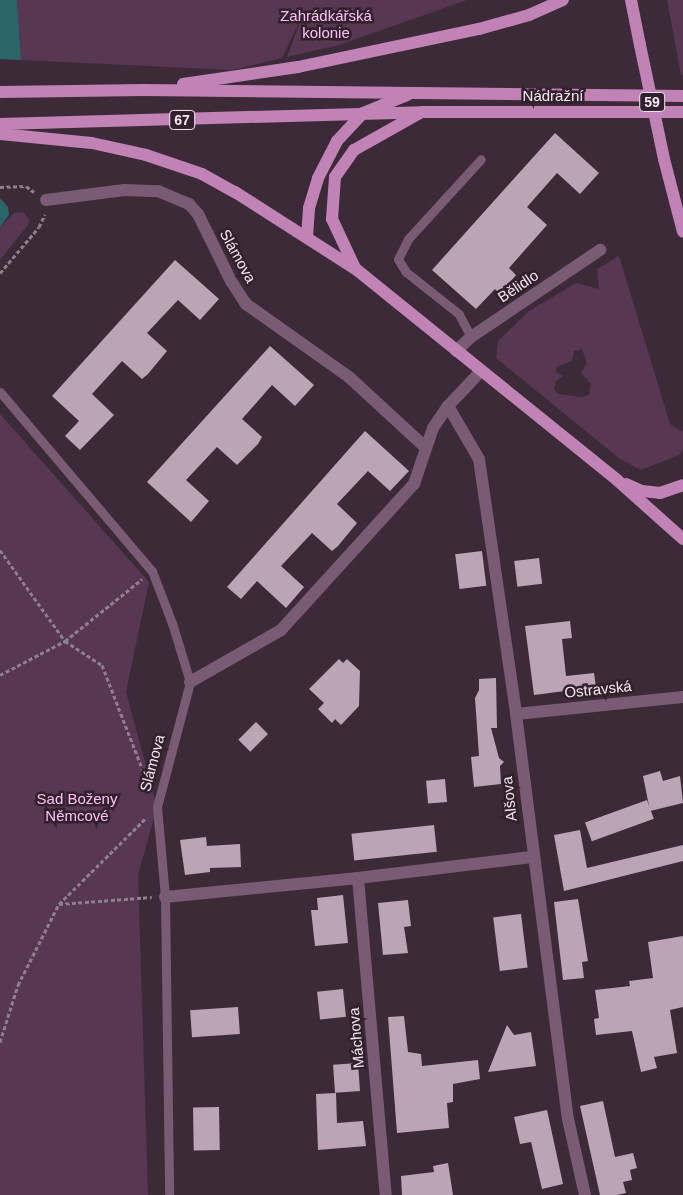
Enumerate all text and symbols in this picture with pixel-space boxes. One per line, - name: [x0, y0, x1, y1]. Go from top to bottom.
- park label: Zahrádkářská kolonie: [280, 6, 372, 41]
- street label: Nádražní: [523, 87, 583, 105]
- road number: 59: [638, 90, 666, 114]
- road number: 67: [168, 108, 196, 132]
- street label: Slámova: [216, 226, 260, 286]
- street label: Bělidlo: [494, 266, 542, 306]
- street label: Ostravská: [563, 677, 633, 701]
- street label: Slámova: [136, 732, 168, 794]
- street label: Alšova: [498, 776, 520, 822]
- park label: Sad Boženy Němcové: [37, 789, 117, 824]
- street label: Máchova: [344, 1007, 368, 1069]

